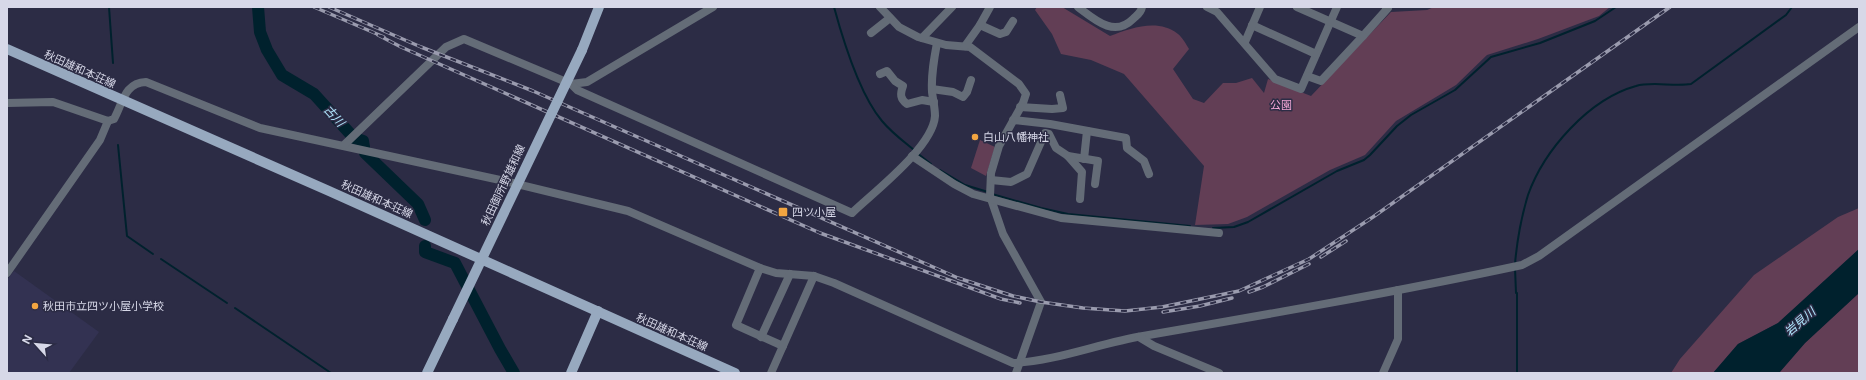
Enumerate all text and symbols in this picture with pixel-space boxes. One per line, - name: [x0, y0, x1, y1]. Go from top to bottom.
- street label: 秋田雄和本荘線: [42, 47, 118, 91]
- park label: 公園: [1270, 98, 1292, 112]
- water label: 古川: [321, 102, 349, 131]
- place label: 白山八幡神社: [983, 130, 1049, 144]
- marker: 白山八幡神社: [970, 132, 980, 142]
- street label: 秋田御所野雄和線: [478, 142, 528, 228]
- street label: 秋田雄和本荘線: [339, 177, 415, 221]
- place label: 四ツ小屋: [792, 205, 836, 219]
- marker: 四ツ小屋: [777, 206, 789, 218]
- place label: 秋田市立四ツ小屋小学校: [43, 299, 164, 313]
- marker: 秋田市立四ツ小屋小学校: [30, 301, 40, 311]
- water label: 岩見川: [1781, 303, 1820, 339]
- street label: 秋田雄和本荘線: [634, 310, 710, 354]
- north arrow: [16, 324, 56, 364]
- text: N: [19, 333, 35, 346]

